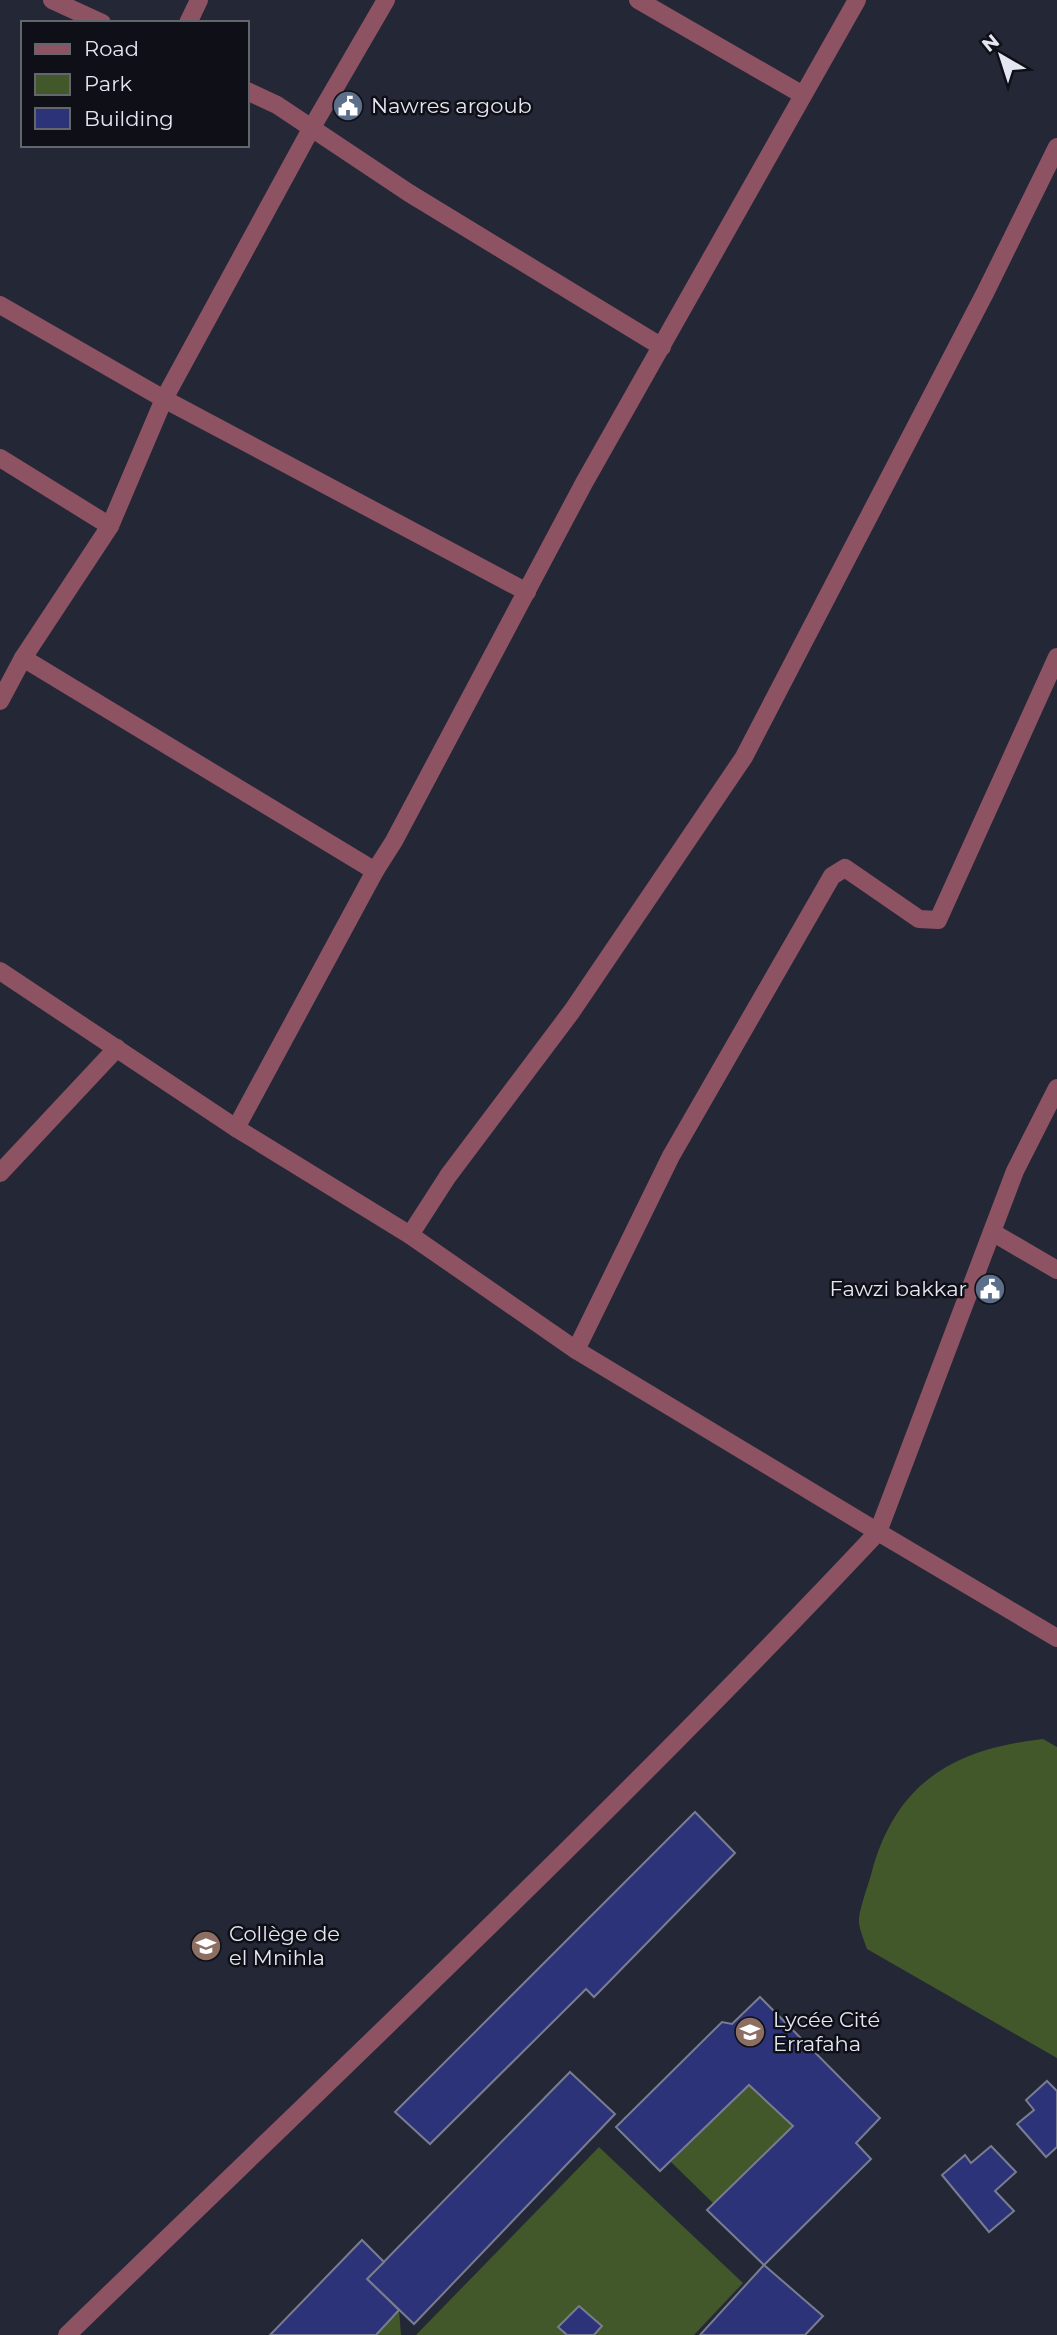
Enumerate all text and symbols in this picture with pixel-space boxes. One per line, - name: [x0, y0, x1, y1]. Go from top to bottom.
- legend: [21, 21, 248, 147]
- north arrow: [966, 21, 1036, 91]
- text: N: [977, 29, 1004, 57]
- text: Road: [84, 36, 139, 61]
- text: Park: [84, 71, 132, 96]
- public building icon: Nawres argoub: [331, 89, 365, 123]
- place label: Nawres argoub: [371, 93, 532, 118]
- text: Building: [84, 106, 174, 131]
- public building icon: Fawzi bakkar: [973, 1272, 1007, 1306]
- place label: Fawzi bakkar: [830, 1276, 967, 1301]
- place label: Collège de el Mnihla: [229, 1921, 340, 1970]
- school or university icon: Collège de el Mnihla: [189, 1929, 223, 1963]
- place label: Lycée Cité Errafaha: [773, 2007, 880, 2056]
- school or university icon: Lycée Cité Errafaha: [733, 2015, 767, 2049]

